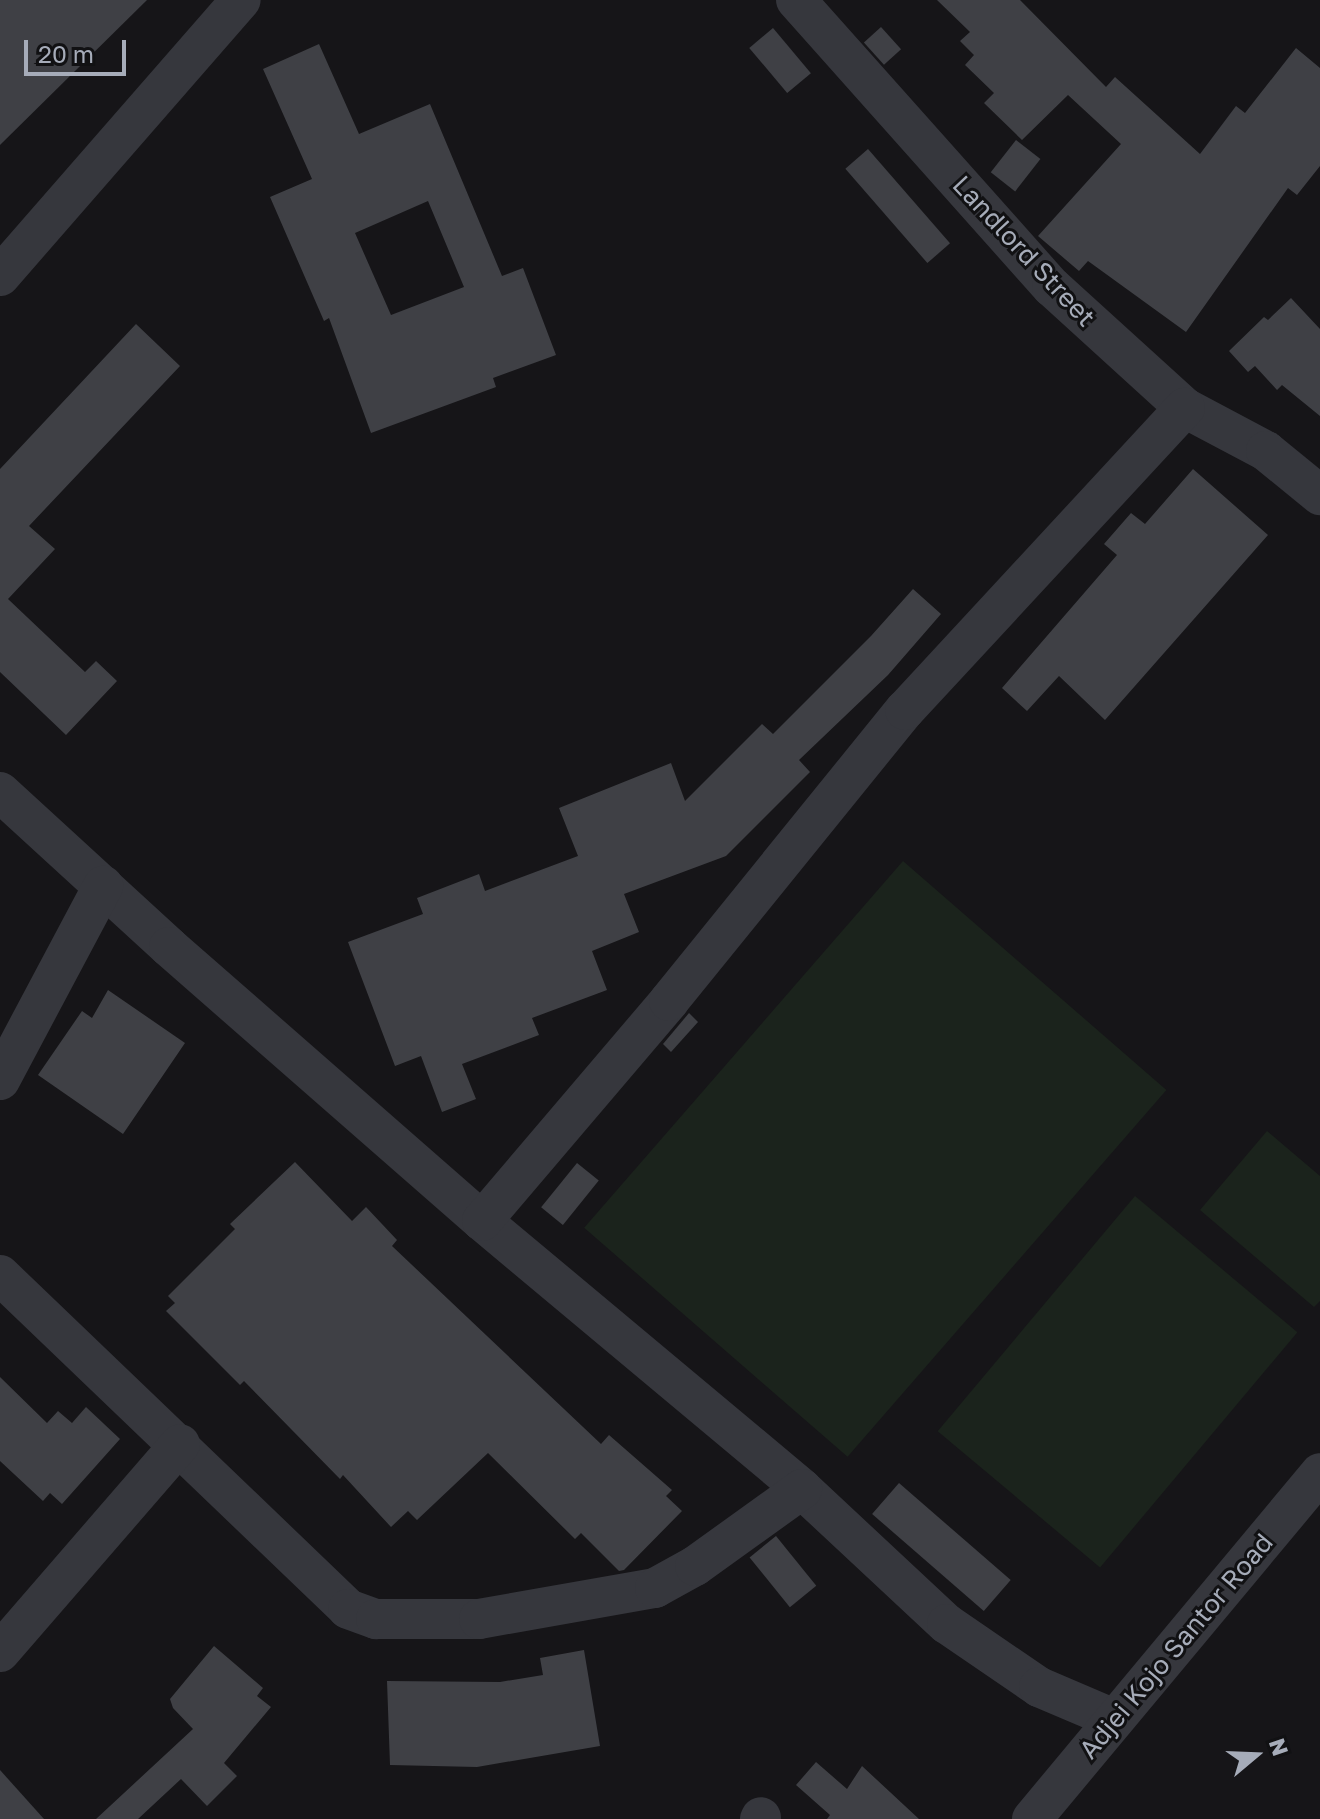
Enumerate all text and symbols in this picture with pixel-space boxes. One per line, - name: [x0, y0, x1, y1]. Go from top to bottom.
- scale bar: [28, 24, 130, 74]
- text: 20 m: [38, 39, 94, 68]
- street label: Landlord Street: [946, 169, 1102, 333]
- street label: Adjei Kojo Santor Road: [1073, 1527, 1279, 1765]
- north arrow: [1216, 1715, 1296, 1795]
- text: N: [1264, 1735, 1295, 1759]

